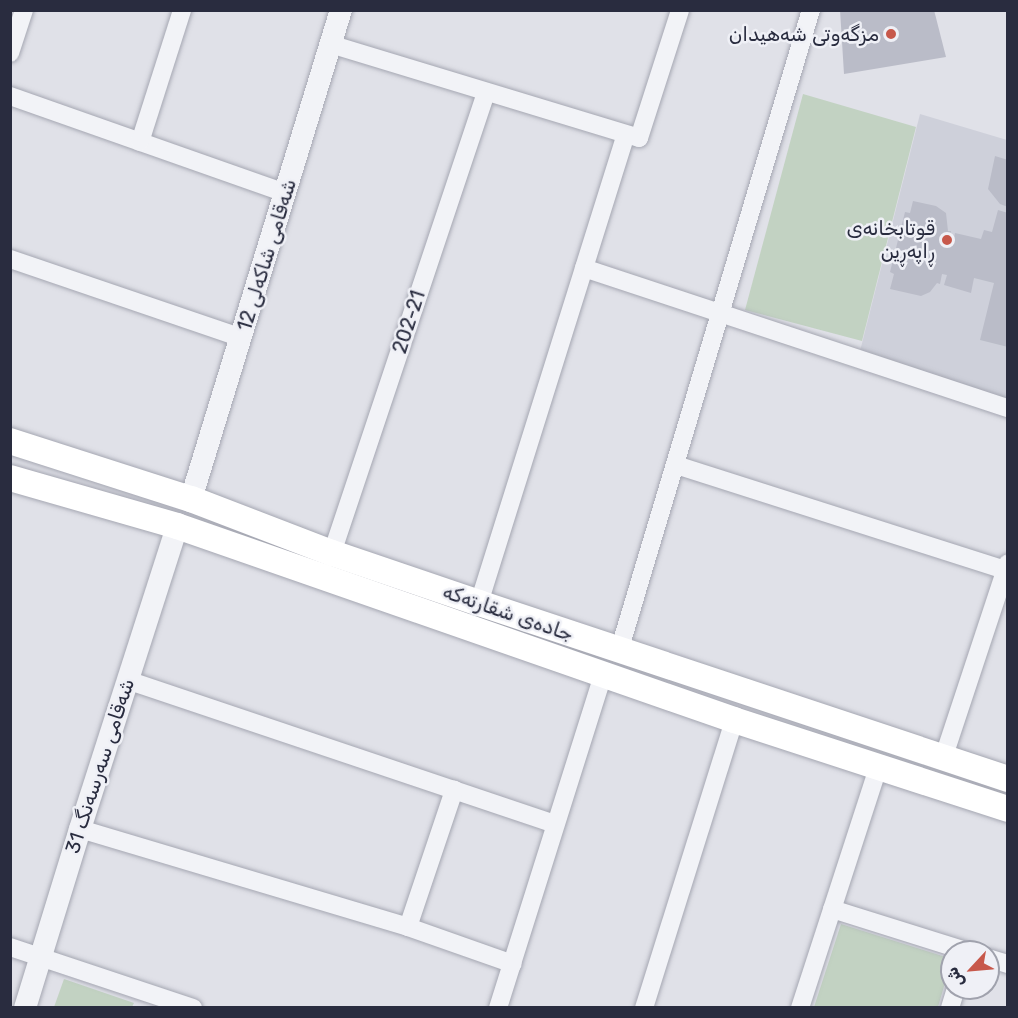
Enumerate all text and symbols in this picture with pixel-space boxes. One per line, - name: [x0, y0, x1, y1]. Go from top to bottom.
- place label: مزگەوتی شەهیدان: [729, 22, 879, 46]
- marker: مزگەوتی شەهیدان: [884, 27, 898, 41]
- street label: شەقامی شاکەلی 12: [232, 176, 302, 334]
- place label: قوتابخانەی ڕاپەڕین: [846, 216, 935, 263]
- marker: قوتابخانەی ڕاپەڕین: [940, 233, 954, 247]
- street label: 202-21: [388, 287, 430, 357]
- street label: جادەی شقارتەکە: [440, 579, 576, 647]
- street label: شەقامی سەرسەنگ 31: [60, 676, 140, 856]
- north arrow: [940, 940, 1000, 1000]
- text: ش: [942, 964, 968, 991]

